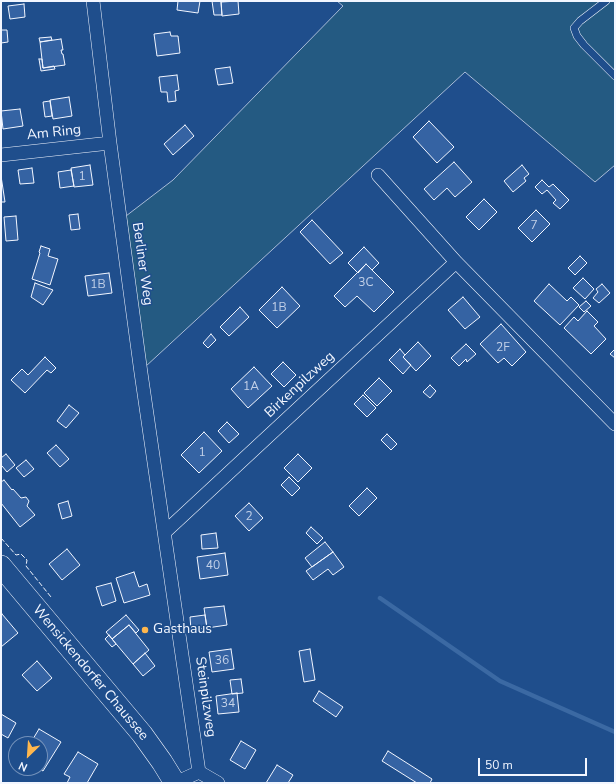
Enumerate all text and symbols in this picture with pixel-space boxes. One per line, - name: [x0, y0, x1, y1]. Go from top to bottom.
- street label: Am Ring: [26, 122, 82, 144]
- house number: 1: [78, 170, 86, 184]
- house number: 7: [530, 219, 538, 233]
- street label: Berliner Weg: [128, 221, 156, 307]
- house number: 3C: [358, 276, 374, 290]
- house number: 1B: [90, 278, 106, 292]
- house number: 1B: [271, 301, 287, 315]
- house number: 2F: [496, 341, 510, 355]
- street label: Birkenpilzweg: [262, 348, 338, 422]
- house number: 1A: [243, 380, 259, 394]
- house number: 1: [198, 446, 206, 460]
- house number: 2: [245, 510, 253, 524]
- house number: 40: [206, 559, 220, 573]
- street label: Wensickendorfer Chaussee: [28, 602, 152, 744]
- place label: Gasthaus: [153, 622, 212, 638]
- marker: Gasthaus: [140, 625, 150, 635]
- house number: 36: [215, 654, 229, 668]
- street label: Steinpilzweg: [191, 656, 219, 738]
- house number: 34: [221, 697, 235, 711]
- north arrow: [8, 736, 48, 776]
- scale bar: [480, 750, 589, 776]
- text: 50 m: [485, 757, 513, 773]
- text: N: [16, 758, 30, 775]

